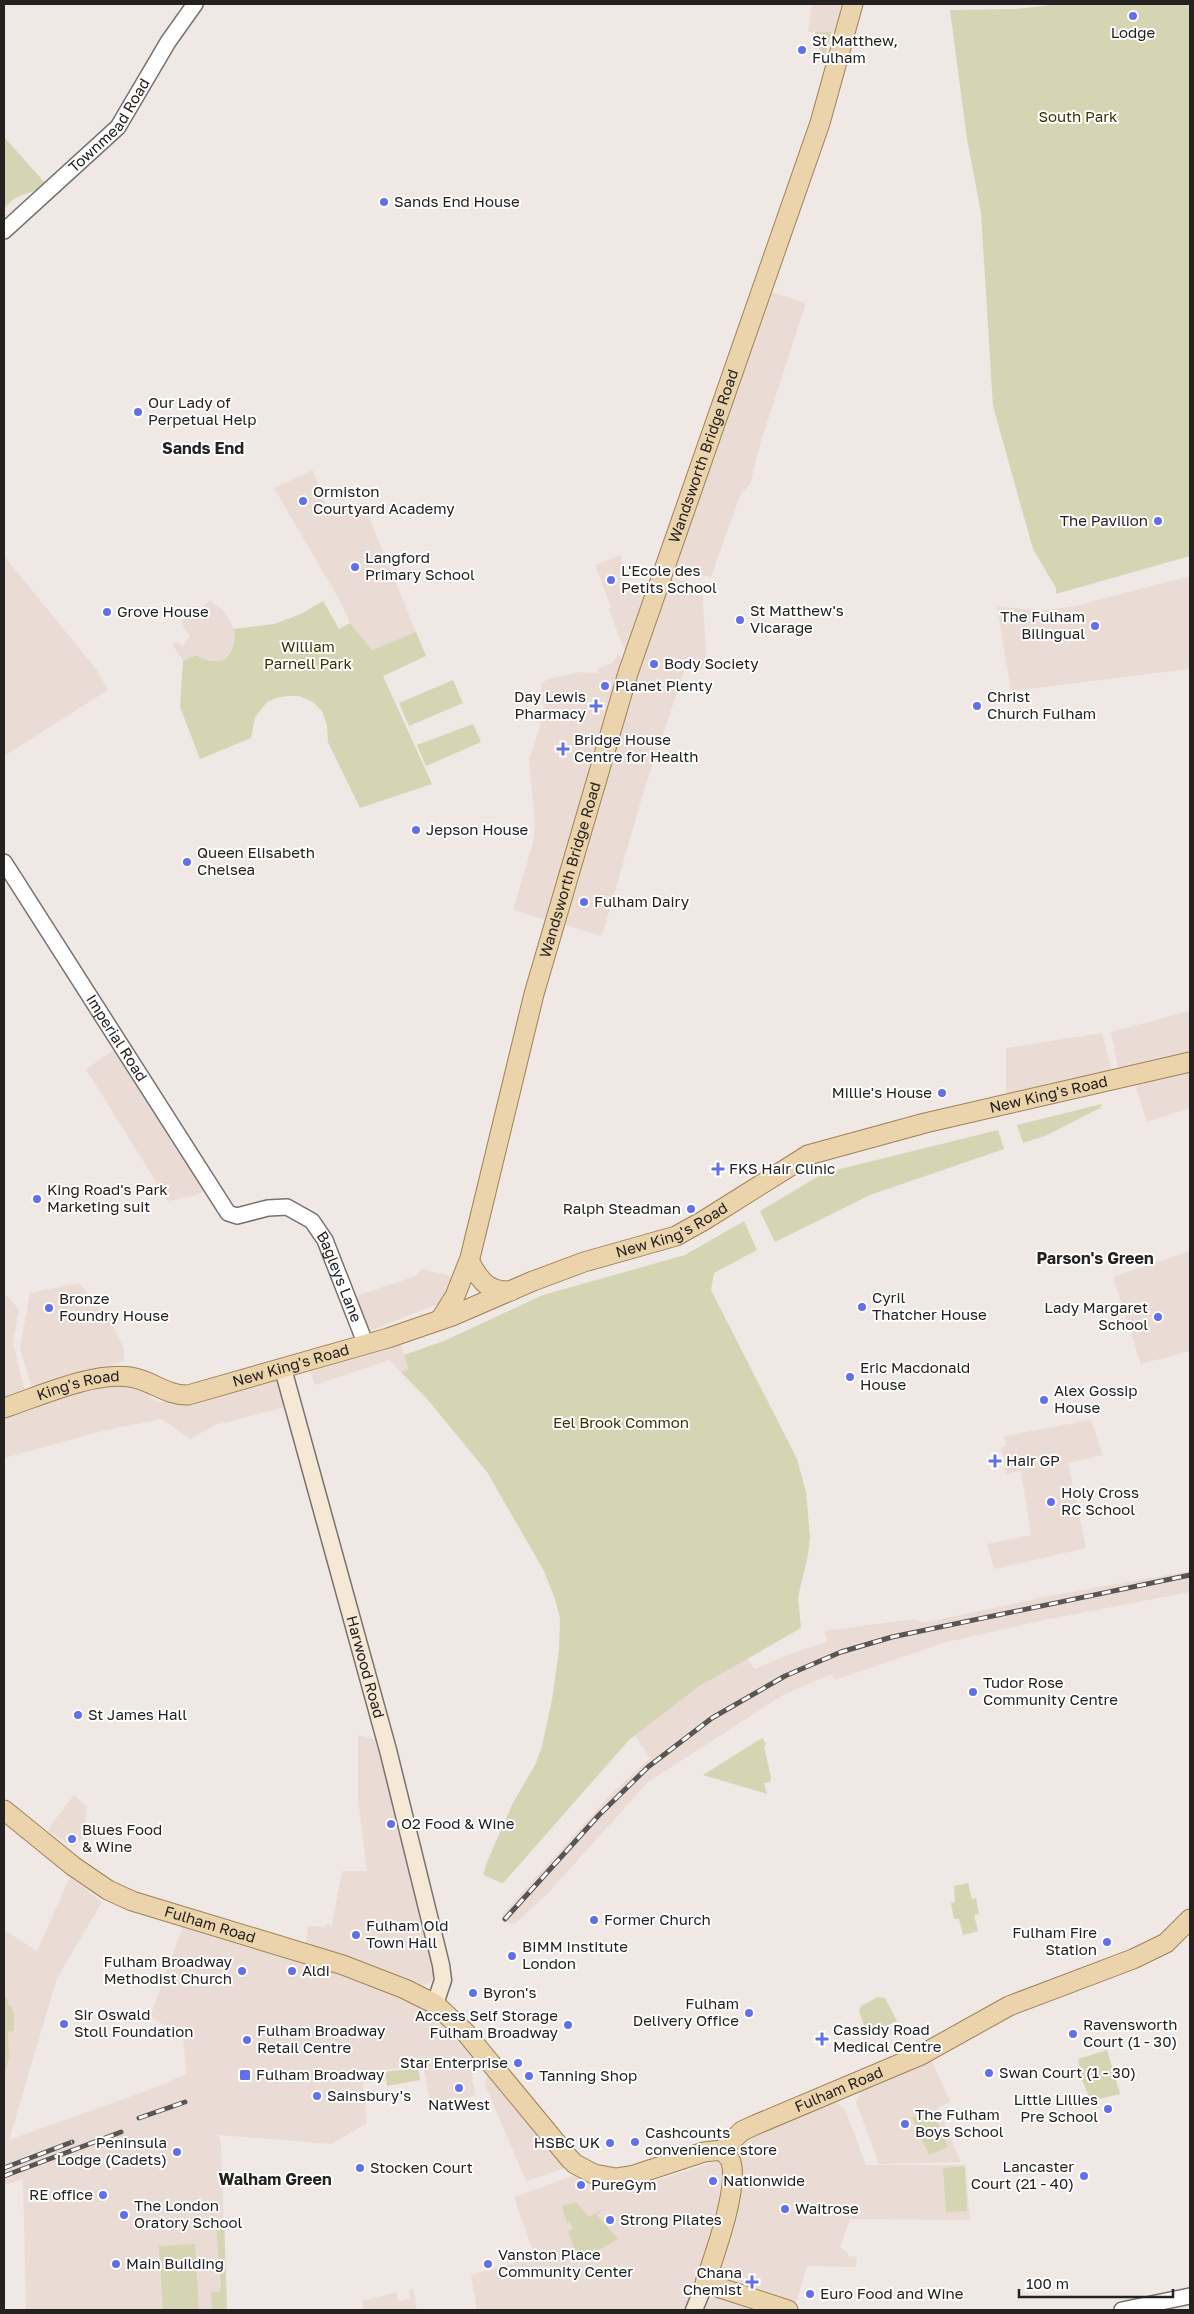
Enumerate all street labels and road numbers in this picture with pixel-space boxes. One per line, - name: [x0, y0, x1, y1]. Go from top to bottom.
- street label: Townmead Road: [64, 75, 153, 176]
- street label: Wandsworth Bridge Road: [664, 367, 741, 545]
- street label: Wandsworth Bridge Road: [535, 780, 604, 960]
- street label: Imperial Road: [83, 991, 152, 1085]
- street label: New King's Road: [988, 1071, 1109, 1116]
- street label: New King's Road: [613, 1198, 730, 1261]
- street label: Bagleys Lane: [314, 1227, 366, 1325]
- street label: New King's Road: [230, 1340, 351, 1390]
- street label: King's Road: [34, 1366, 120, 1403]
- street label: Harwood Road: [343, 1613, 389, 1720]
- street label: Fulham Road: [162, 1901, 258, 1946]
- street label: Fulham Road: [792, 2062, 886, 2115]

